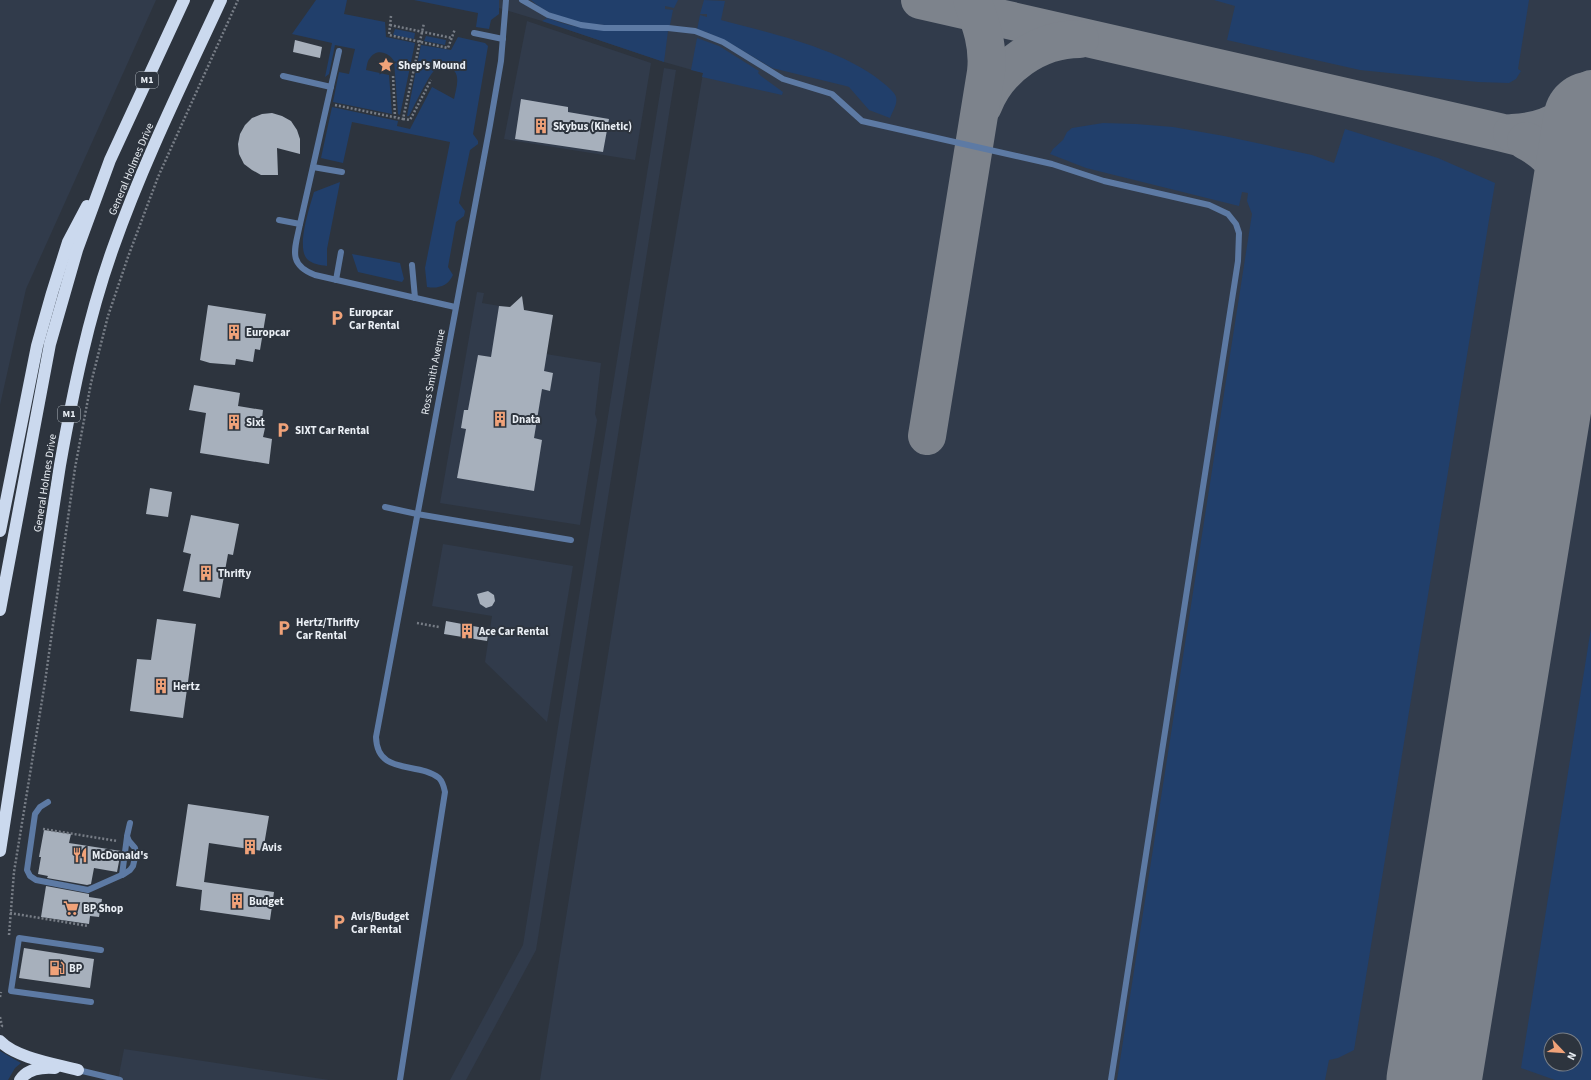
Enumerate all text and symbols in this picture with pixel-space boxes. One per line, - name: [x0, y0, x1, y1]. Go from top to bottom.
- place icon: Shep's Mound: [377, 56, 395, 74]
- place label: Shep's Mound: [398, 58, 466, 73]
- road number: M1: [136, 72, 158, 88]
- building icon: Skybus (Kinetic): [532, 117, 550, 135]
- place label: Skybus (Kinetic): [553, 119, 632, 134]
- street label: General Holmes Drive: [105, 120, 157, 217]
- place label: Europcar Car Rental: [349, 305, 400, 333]
- parking icon: Europcar Car Rental: [328, 309, 346, 327]
- building icon: Europcar: [225, 323, 243, 341]
- place label: Europcar: [246, 325, 291, 340]
- street label: Ross Smith Avenue: [417, 327, 449, 416]
- road number: M1: [58, 406, 80, 422]
- building icon: Dnata: [491, 410, 509, 428]
- place label: Dnata: [512, 412, 541, 427]
- building icon: Sixt: [225, 413, 243, 431]
- place label: Sixt: [246, 415, 265, 430]
- parking icon: SIXT Car Rental: [274, 421, 292, 439]
- place label: SIXT Car Rental: [295, 423, 370, 438]
- street label: General Holmes Drive: [30, 432, 60, 533]
- building icon: Thrifty: [197, 564, 215, 582]
- place label: Thrifty: [218, 566, 251, 581]
- place label: Hertz/Thrifty Car Rental: [296, 615, 360, 643]
- parking icon: Hertz/Thrifty Car Rental: [275, 619, 293, 637]
- building icon: Ace Car Rental: [458, 622, 476, 640]
- place label: Ace Car Rental: [478, 624, 549, 639]
- building icon: Hertz: [152, 677, 170, 695]
- place label: Hertz: [173, 679, 200, 694]
- building icon: Avis: [241, 838, 259, 856]
- place label: Avis: [261, 840, 282, 855]
- restaurant icon: McDonald's: [71, 846, 89, 864]
- place label: McDonald's: [92, 848, 148, 863]
- building icon: Budget: [228, 892, 246, 910]
- place label: Budget: [249, 894, 284, 909]
- supermarket icon: BP Shop: [62, 899, 80, 917]
- place label: BP Shop: [83, 901, 123, 916]
- place label: Avis/Budget Car Rental: [350, 909, 410, 937]
- parking icon: Avis/Budget Car Rental: [330, 913, 348, 931]
- fuel station icon: BP: [48, 959, 66, 977]
- place label: BP: [69, 961, 83, 976]
- north arrow: [1543, 1032, 1583, 1072]
- text: N: [1563, 1050, 1580, 1063]

